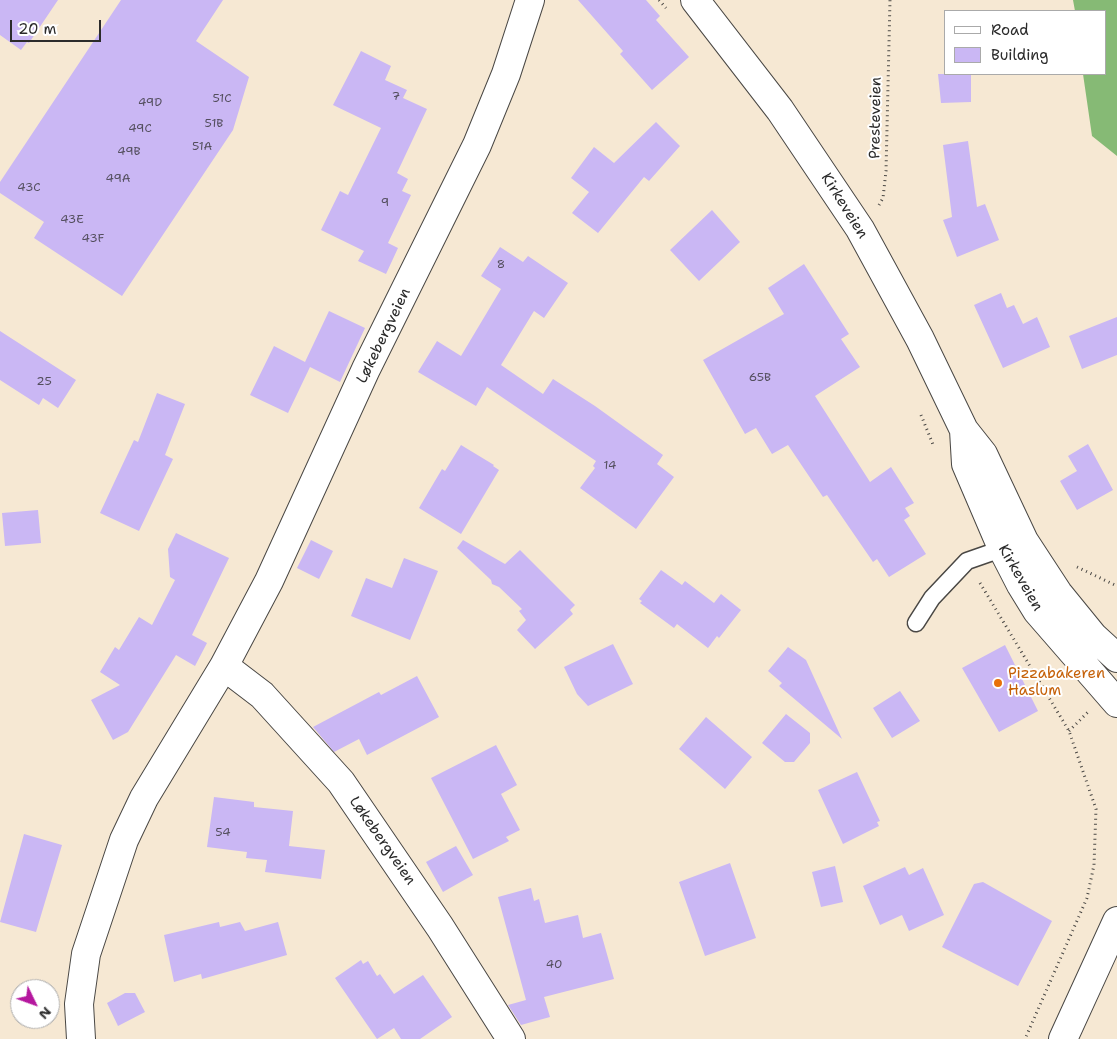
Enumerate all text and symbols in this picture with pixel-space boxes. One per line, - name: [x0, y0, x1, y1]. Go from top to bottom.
- scale bar: [12, 10, 104, 42]
- legend: [944, 10, 1107, 75]
- text: 20 m: [18, 19, 57, 39]
- text: Road: [991, 20, 1029, 40]
- text: Building: [991, 45, 1048, 65]
- street label: Presteveien: [866, 77, 886, 159]
- house number: 7: [392, 90, 400, 104]
- house number: 51C: [212, 92, 232, 106]
- house number: 49D: [138, 96, 162, 110]
- house number: 51B: [205, 117, 223, 131]
- house number: 49C: [128, 122, 152, 136]
- house number: 51A: [192, 140, 212, 154]
- house number: 49B: [117, 145, 141, 159]
- street label: Kirkeveien: [817, 170, 871, 242]
- house number: 49A: [106, 172, 130, 186]
- house number: 43C: [17, 181, 41, 195]
- house number: 9: [381, 196, 389, 210]
- house number: 43E: [60, 213, 84, 227]
- house number: 43F: [82, 232, 104, 246]
- house number: 8: [497, 258, 505, 272]
- street label: Løkebergveien: [353, 285, 415, 387]
- house number: 65B: [749, 371, 771, 385]
- house number: 25: [36, 375, 52, 389]
- house number: 14: [604, 459, 616, 473]
- street label: Kirkeveien: [994, 541, 1046, 615]
- place label: Pizzabakeren Haslum: [1008, 665, 1105, 700]
- marker: Pizzabakeren Haslum: [992, 677, 1004, 689]
- street label: Løkebergveien: [345, 793, 419, 889]
- house number: 54: [215, 826, 231, 840]
- house number: 40: [546, 958, 562, 972]
- north arrow: [10, 979, 60, 1029]
- text: N: [35, 1003, 56, 1024]

